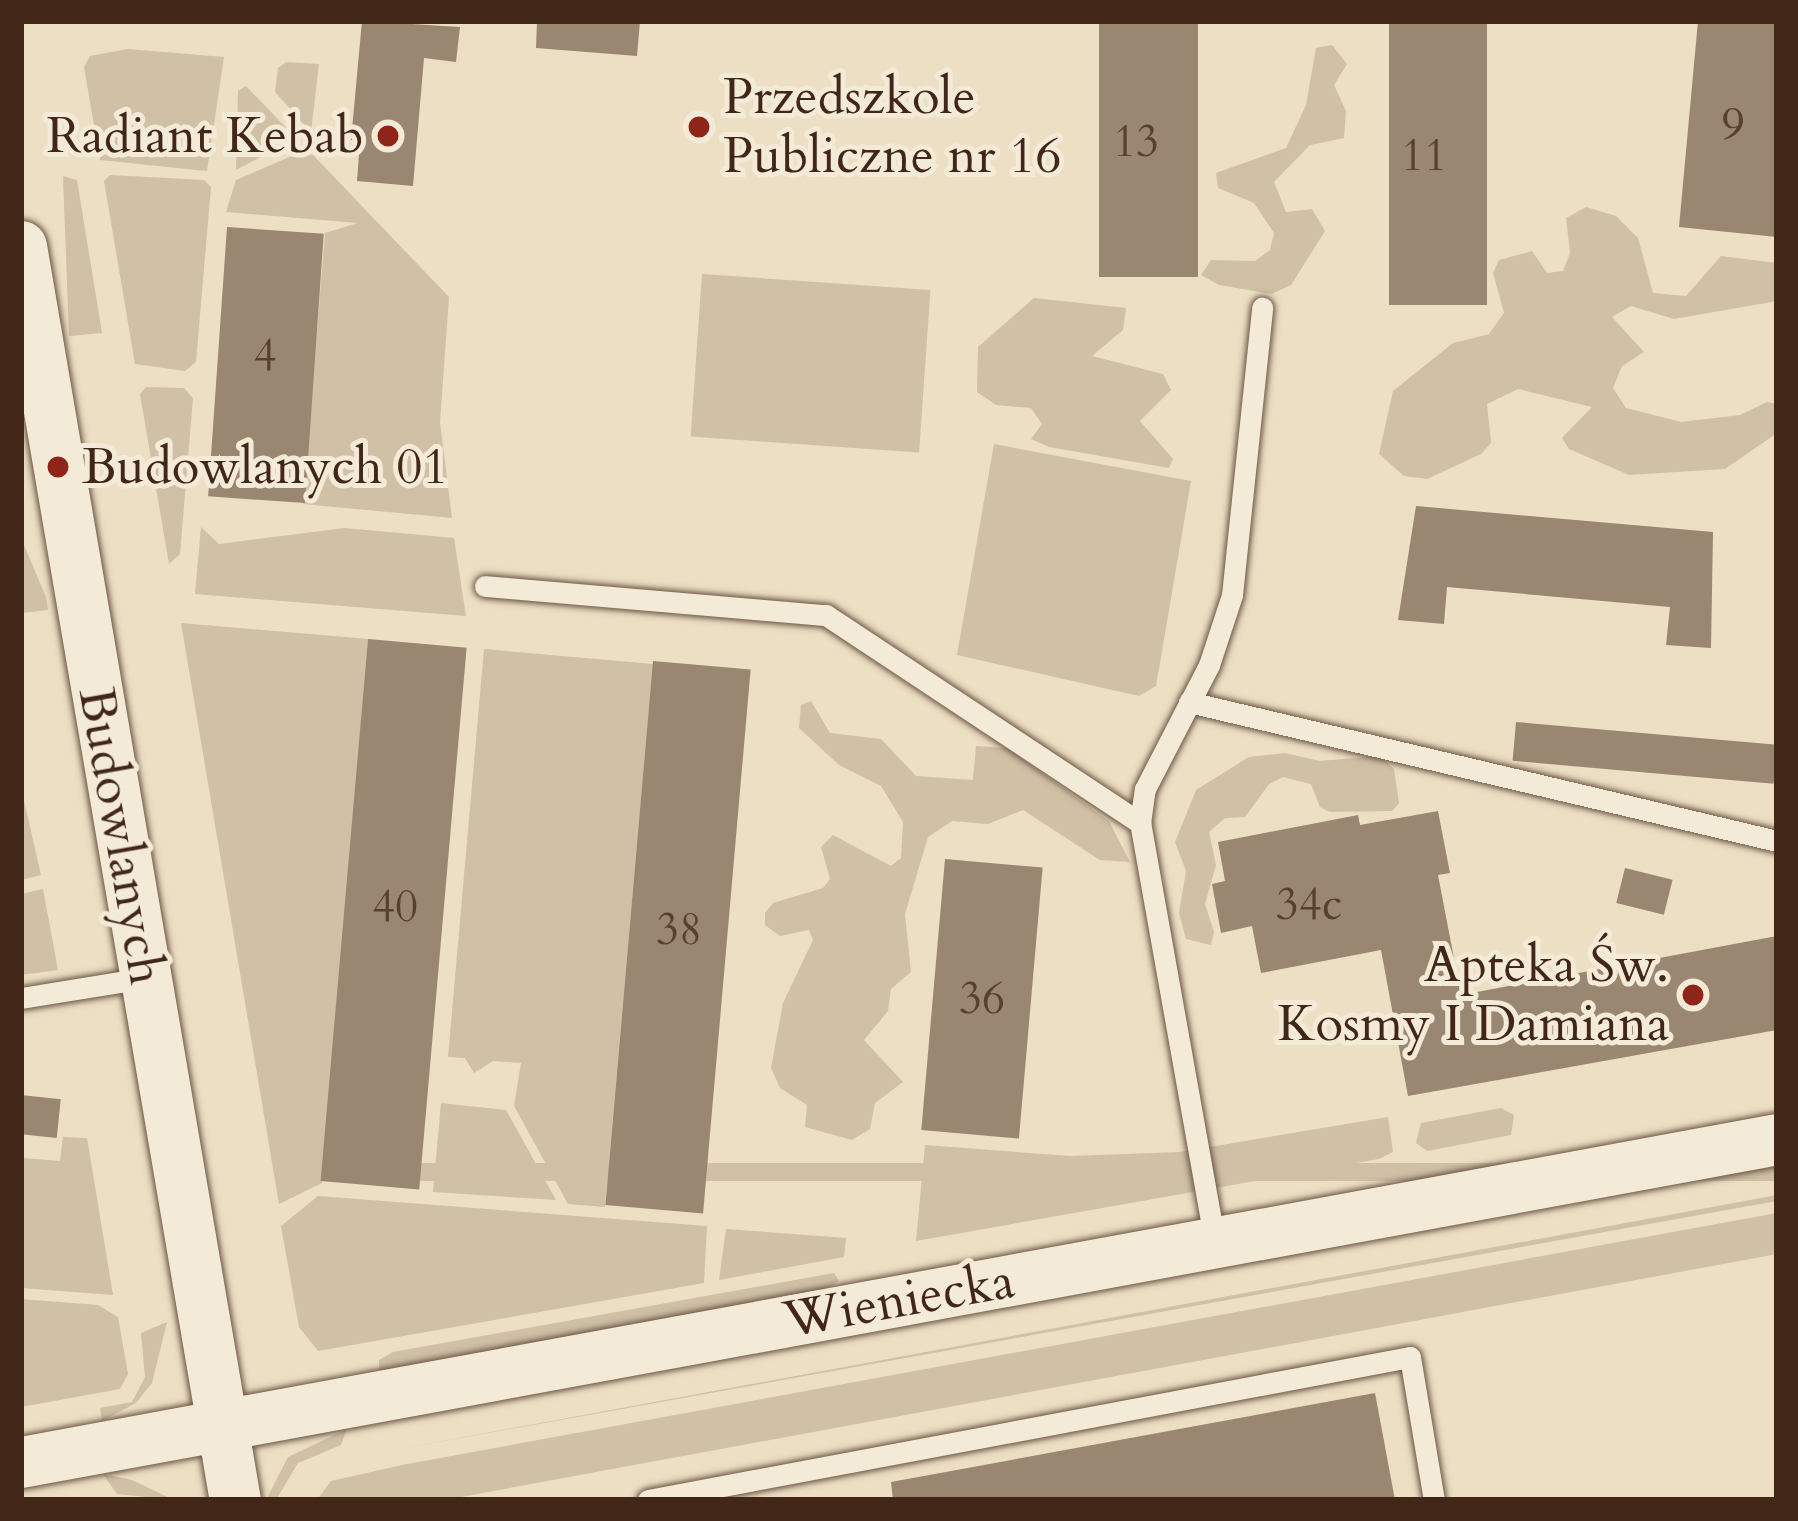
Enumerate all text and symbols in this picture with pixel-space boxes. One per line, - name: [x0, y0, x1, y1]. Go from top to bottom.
- place label: Przedszkole Publiczne nr 16: [723, 67, 1061, 187]
- house number: 9: [1721, 98, 1745, 152]
- place label: Radiant Kebab: [46, 105, 364, 167]
- marker: Przedszkole Publiczne nr 16: [686, 114, 712, 140]
- house number: 13: [1113, 115, 1159, 169]
- marker: Radiant Kebab: [375, 123, 401, 149]
- house number: 11: [1401, 129, 1447, 183]
- house number: 4: [253, 329, 277, 383]
- place label: Budowlanych 01: [82, 436, 448, 498]
- marker: Budowlanych 01: [45, 454, 71, 480]
- street label: Budowlanych: [65, 683, 177, 989]
- house number: 34c: [1276, 878, 1342, 932]
- house number: 40: [372, 880, 418, 934]
- house number: 38: [656, 903, 702, 957]
- place label: Apteka Św. Kosmy I Damiana: [1278, 935, 1669, 1055]
- house number: 36: [959, 972, 1005, 1026]
- marker: Apteka Św. Kosmy I Damiana: [1680, 982, 1706, 1008]
- street label: Wieniecka: [779, 1251, 1019, 1351]

